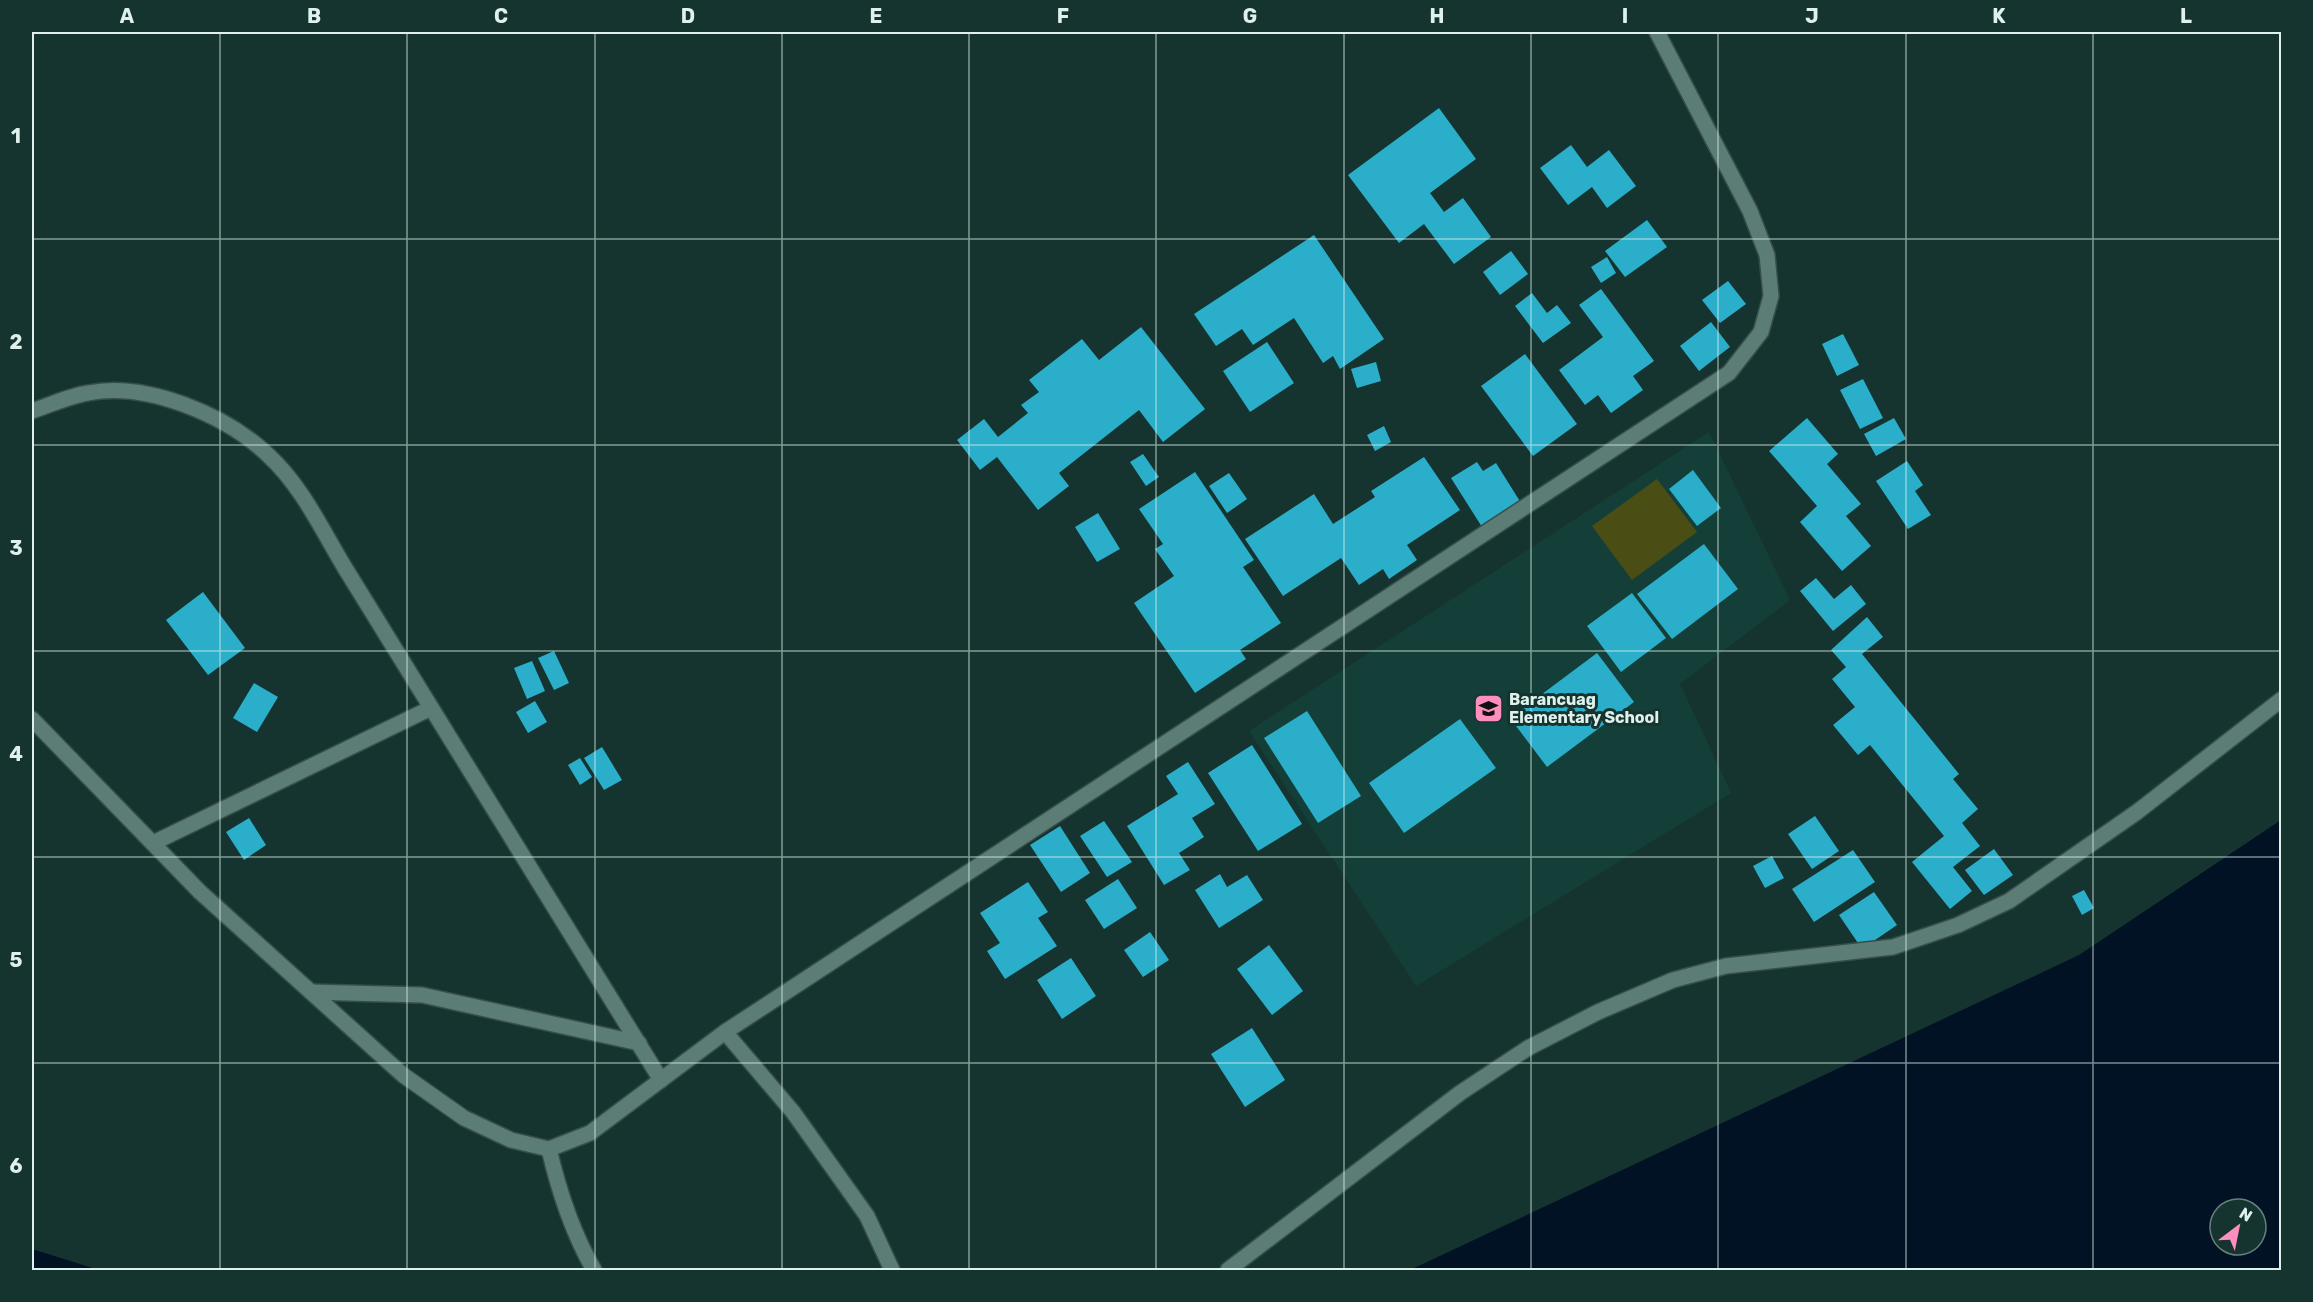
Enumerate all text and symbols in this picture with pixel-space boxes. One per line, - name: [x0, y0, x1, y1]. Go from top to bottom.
- text: A: [120, 4, 135, 28]
- text: B: [307, 4, 321, 28]
- text: C: [494, 4, 508, 28]
- text: D: [681, 4, 695, 28]
- text: E: [870, 4, 882, 28]
- text: F: [1057, 4, 1069, 28]
- text: G: [1243, 4, 1257, 28]
- text: H: [1430, 4, 1444, 28]
- text: I: [1622, 4, 1628, 28]
- text: J: [1805, 4, 1819, 28]
- text: K: [1992, 4, 2006, 28]
- text: L: [2180, 4, 2192, 28]
- text: 1: [11, 124, 21, 148]
- text: 2: [10, 330, 23, 354]
- text: 3: [9, 536, 23, 560]
- place label: Barancuag Elementary School: [1509, 690, 1659, 727]
- school or university icon: Barancuag Elementary School: [1472, 692, 1504, 724]
- text: 4: [9, 742, 23, 766]
- text: 5: [10, 948, 23, 972]
- text: 6: [9, 1154, 23, 1178]
- north arrow: [2208, 1197, 2268, 1257]
- text: N: [2236, 1204, 2256, 1226]

